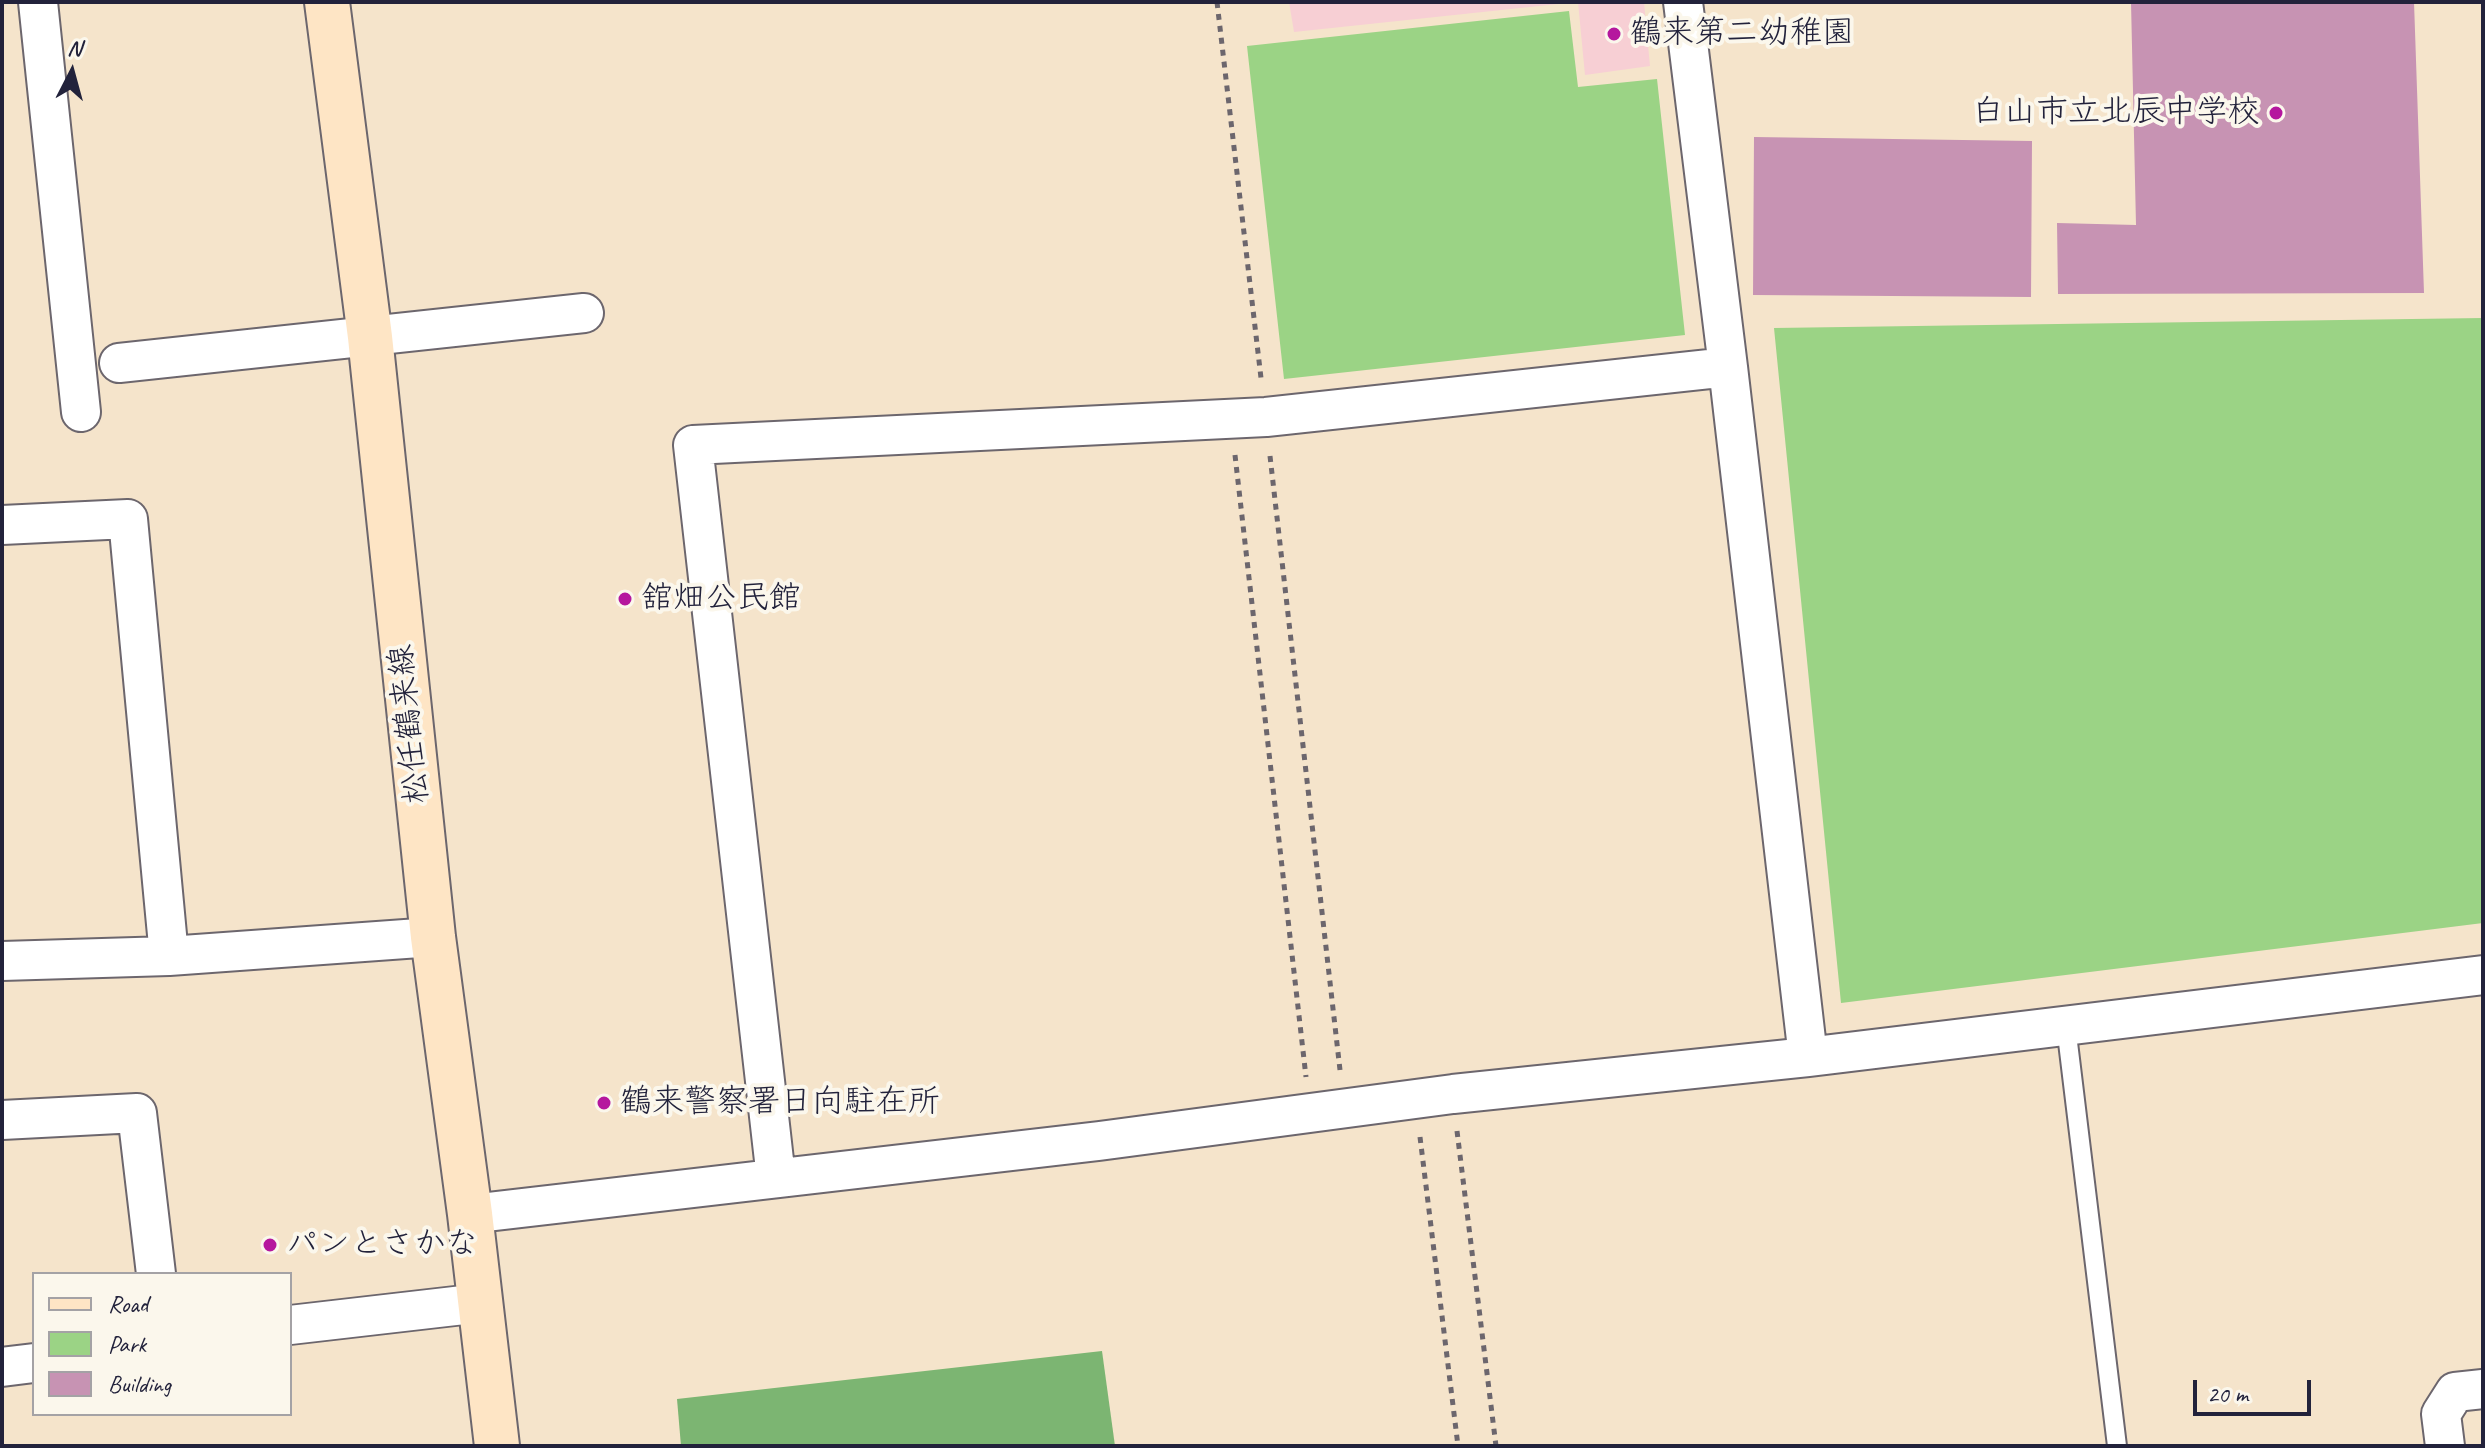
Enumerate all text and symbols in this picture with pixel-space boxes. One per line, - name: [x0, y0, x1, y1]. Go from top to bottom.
- place label: 鶴来第二幼稚園: [1630, 15, 1854, 53]
- marker: 鶴来第二幼稚園: [1605, 25, 1623, 43]
- north arrow: [32, 32, 112, 112]
- text: N: [66, 33, 83, 63]
- place label: 白山市立北辰中学校: [1972, 94, 2260, 132]
- marker: 白山市立北辰中学校: [2267, 104, 2285, 122]
- place label: 舘畑公民館: [641, 580, 801, 618]
- marker: 舘畑公民館: [616, 590, 634, 608]
- street label: 松任鶴来線: [383, 642, 437, 806]
- place label: 鶴来警察署日向駐在所: [620, 1084, 940, 1122]
- marker: 鶴来警察署日向駐在所: [595, 1094, 613, 1112]
- place label: パンとさかな: [286, 1226, 478, 1264]
- marker: パンとさかな: [261, 1236, 279, 1254]
- legend: [32, 1272, 292, 1416]
- text: Road: [108, 1289, 148, 1319]
- text: Park: [108, 1329, 146, 1359]
- scale bar: [2197, 1364, 2315, 1414]
- text: Building: [108, 1369, 171, 1399]
- text: 20 m: [2207, 1379, 2248, 1409]

